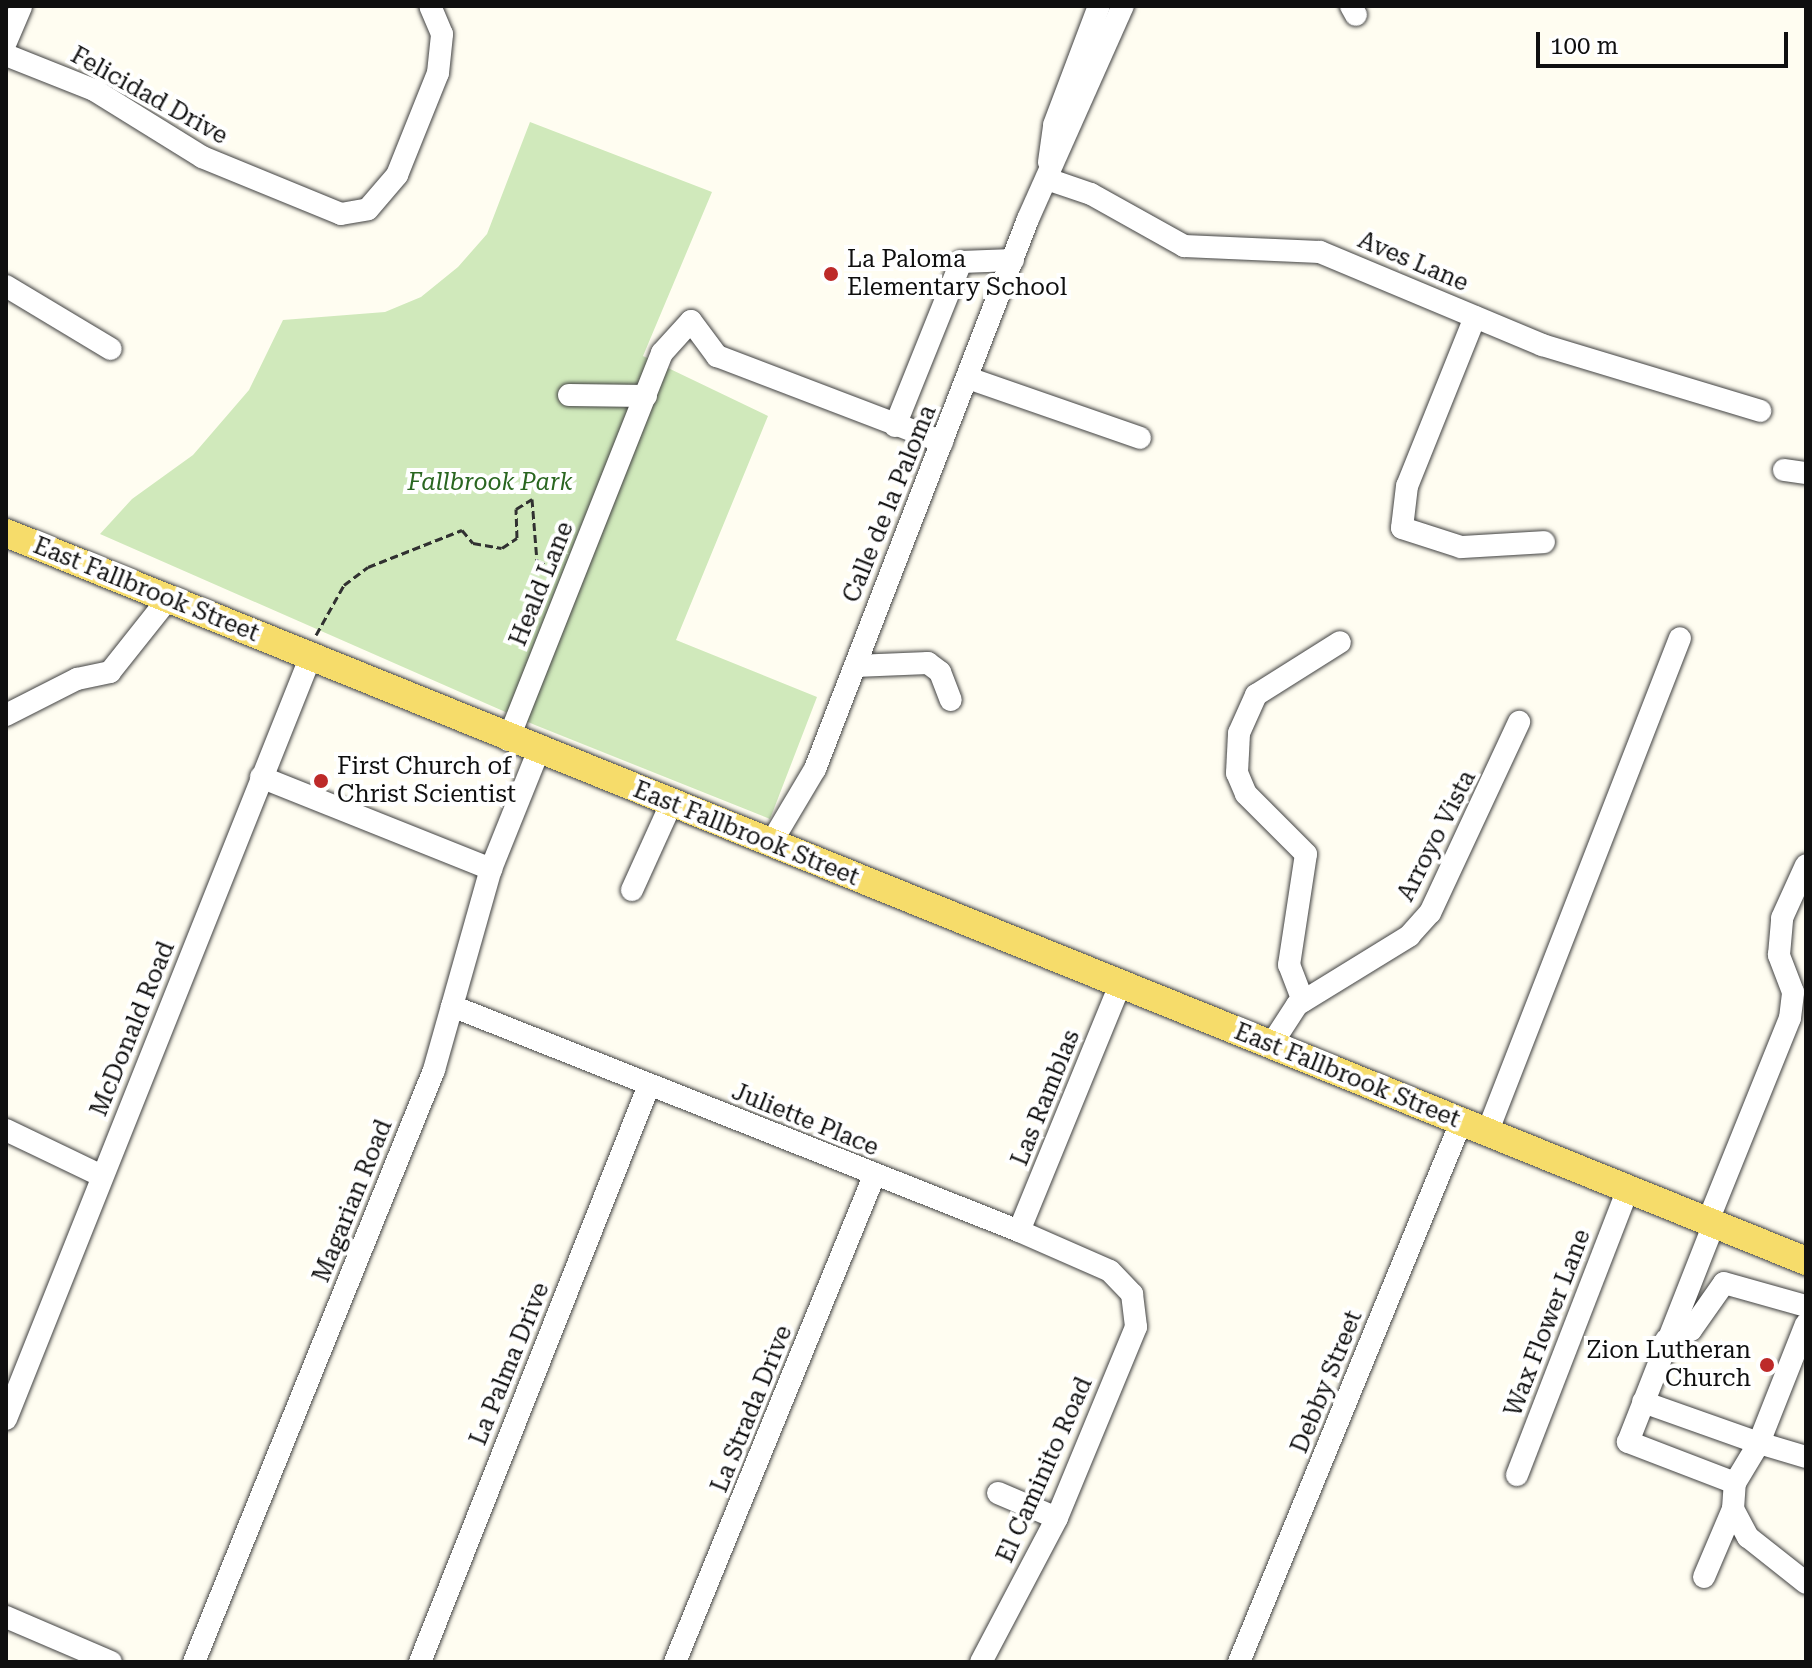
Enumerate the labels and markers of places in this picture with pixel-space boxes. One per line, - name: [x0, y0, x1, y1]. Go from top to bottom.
- place label: La Paloma Elementary School: [847, 246, 1067, 302]
- marker: La Paloma Elementary School: [822, 265, 840, 283]
- place label: First Church of Christ Scientist: [337, 753, 516, 809]
- marker: First Church of Christ Scientist: [312, 772, 330, 790]
- place label: Zion Lutheran Church: [1587, 1337, 1751, 1393]
- marker: Zion Lutheran Church: [1758, 1356, 1776, 1374]

